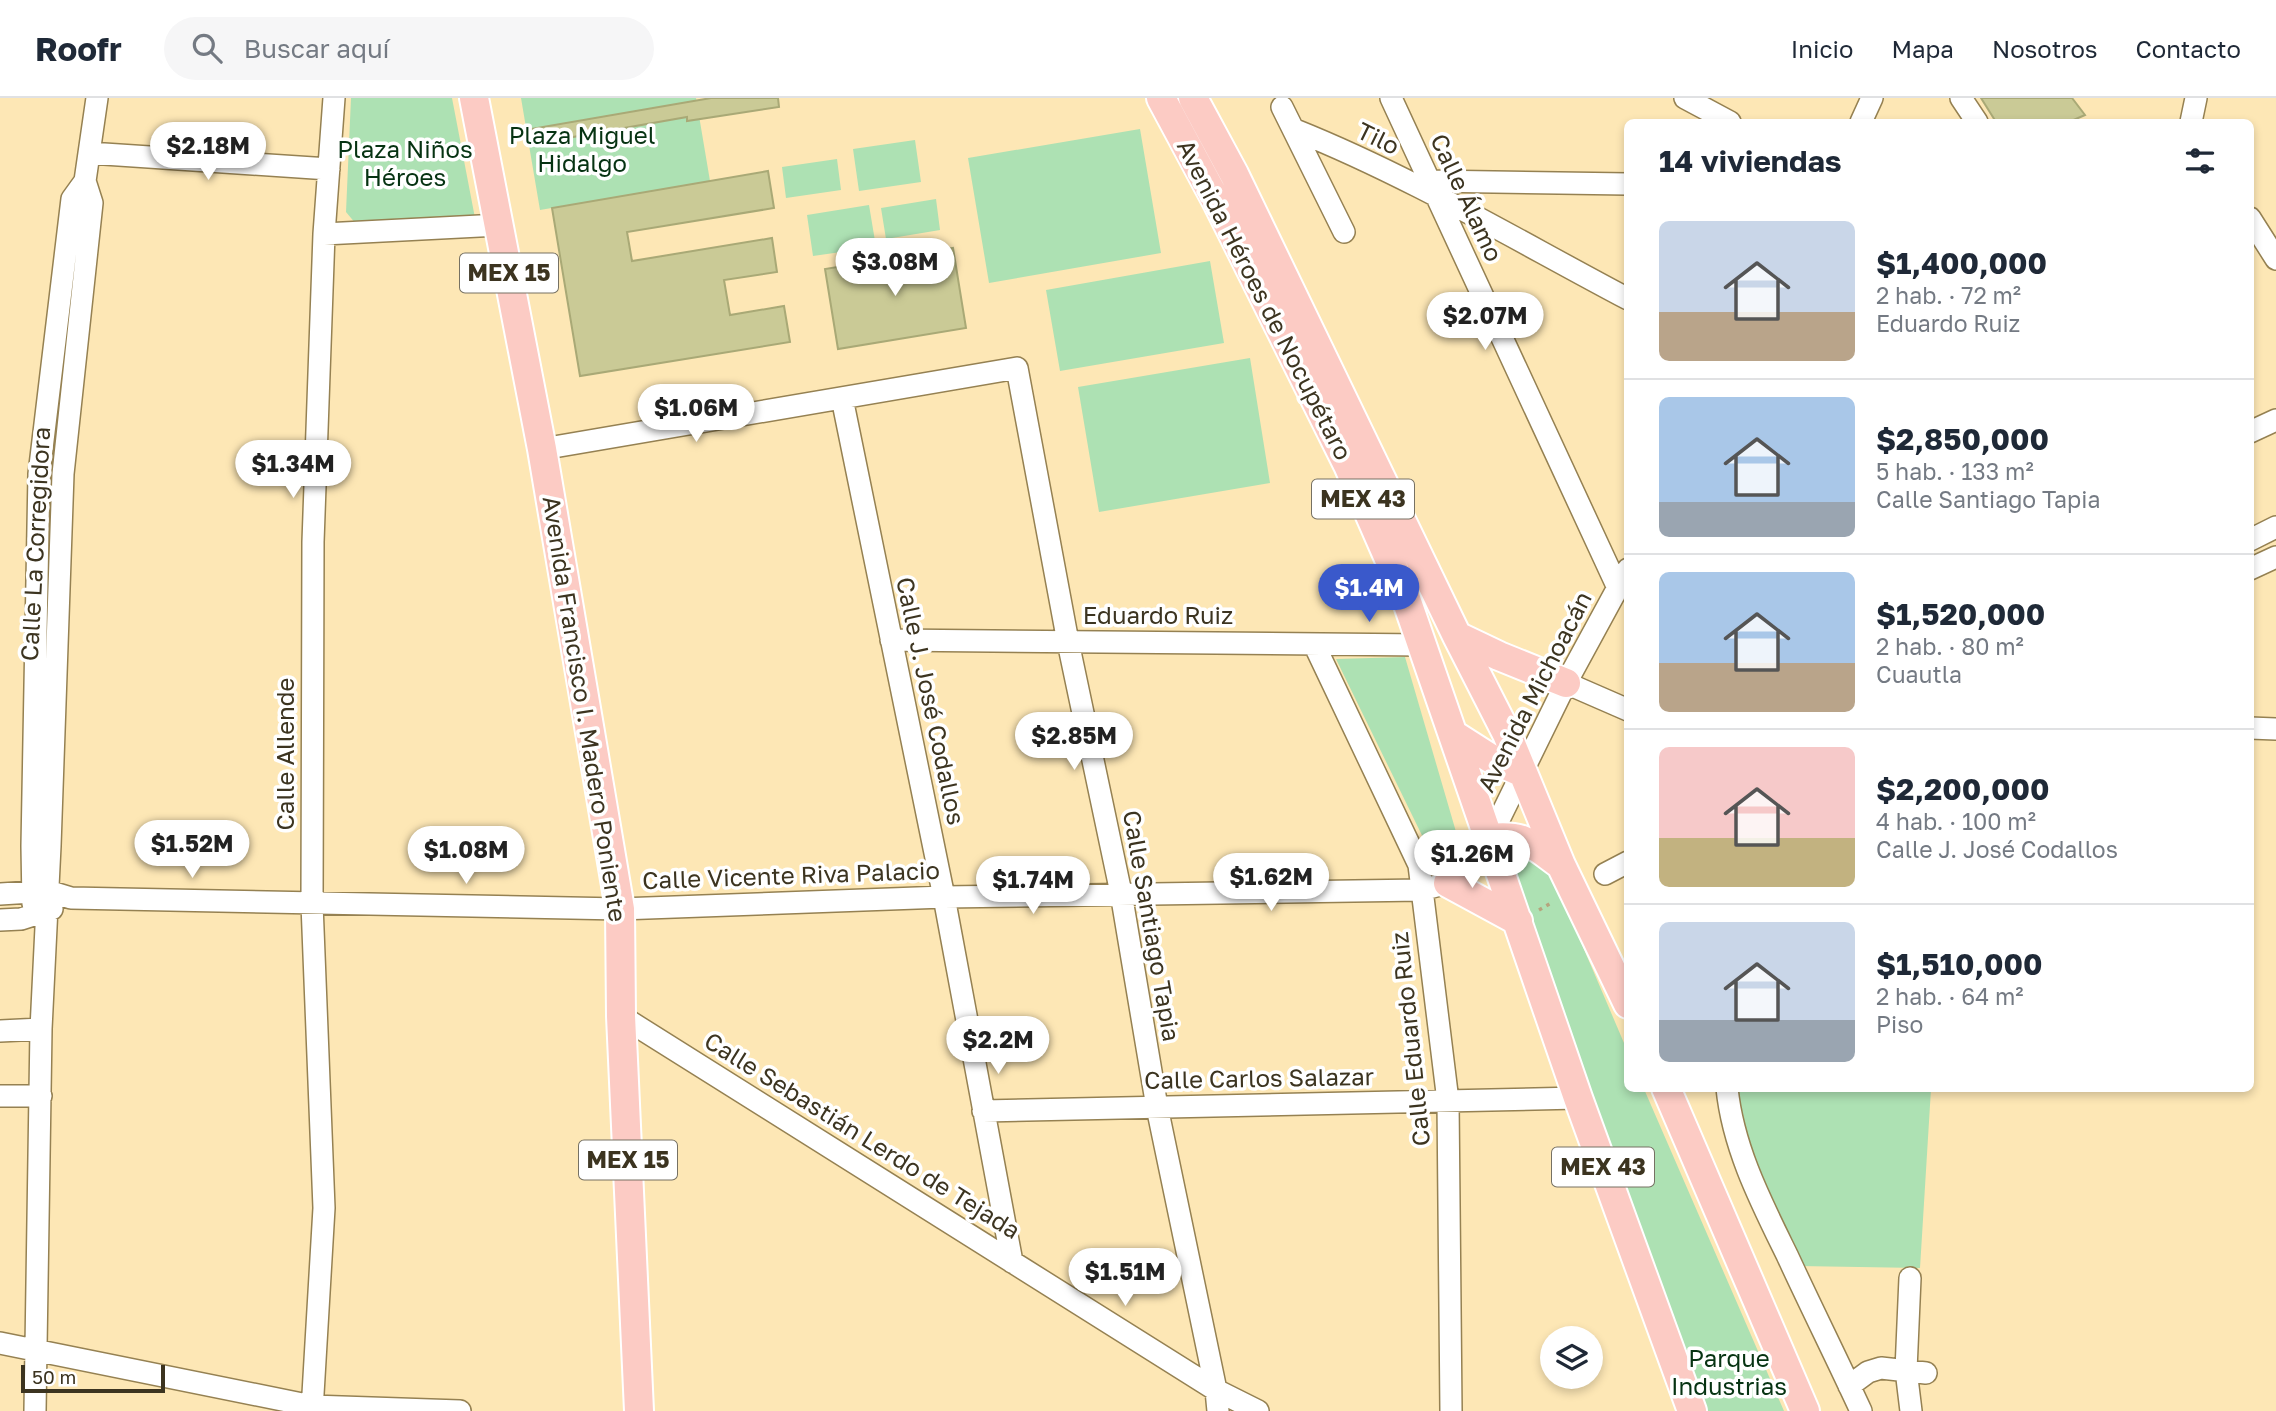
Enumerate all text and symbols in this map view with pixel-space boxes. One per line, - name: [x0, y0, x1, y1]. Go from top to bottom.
- search box: [164, 17, 654, 80]
- text: Roofr: [35, 29, 122, 68]
- icon: search: [188, 29, 226, 67]
- text: Buscar aquí: [244, 33, 390, 64]
- text: Inicio: [1791, 34, 1853, 63]
- text: Mapa: [1891, 34, 1954, 63]
- text: Nosotros: [1992, 34, 2098, 63]
- text: Contacto: [2136, 34, 2241, 63]
- street label: Tilo: [1353, 115, 1404, 160]
- park label: Plaza Miguel Hidalgo: [509, 120, 655, 177]
- pin: $2.18M: [151, 122, 265, 182]
- street label: Calle Álamo: [1425, 129, 1510, 266]
- text: $2.18M: [166, 131, 250, 159]
- park label: Plaza Niños Héroes: [337, 134, 473, 191]
- street label: Avenida Héroes de Nocupétaro: [1172, 134, 1359, 464]
- icon: filters: [2181, 142, 2219, 180]
- text: 14 viviendas: [1659, 143, 1842, 179]
- pin: $3.08M: [838, 238, 952, 298]
- text: $1,400,000: [1876, 245, 2047, 281]
- text: $3.08M: [852, 247, 938, 275]
- icon: home: [1715, 249, 1799, 333]
- road number: MEX 15: [460, 254, 558, 292]
- text: 2 hab. · 72 m²: [1876, 281, 2021, 309]
- pin: $2.07M: [1428, 292, 1542, 352]
- text: $2.07M: [1443, 301, 1527, 329]
- text: Eduardo Ruiz: [1876, 309, 2020, 337]
- pin: $1.06M: [639, 384, 753, 444]
- text: $1.06M: [654, 393, 738, 421]
- text: $2,850,000: [1876, 421, 2049, 457]
- icon: home: [1715, 425, 1799, 509]
- street label: Calle La Corregidora: [14, 426, 55, 662]
- pin: $1.34M: [236, 440, 350, 500]
- text: $1.34M: [251, 449, 335, 477]
- text: 5 hab. · 133 m²: [1876, 457, 2034, 485]
- road number: MEX 43: [1312, 480, 1414, 518]
- text: Calle Santiago Tapia: [1876, 485, 2100, 513]
- street label: Avenida Francisco I. Madero Poniente: [537, 494, 633, 924]
- pin: $1.4M: [1320, 564, 1418, 624]
- text: $1.4M: [1334, 573, 1404, 601]
- street label: Calle J. José Codallos: [891, 574, 972, 827]
- street label: Avenida Michoacán: [1471, 586, 1597, 796]
- text: $1,520,000: [1876, 596, 2045, 632]
- street label: Eduardo Ruiz: [1083, 600, 1233, 629]
- icon: home: [1715, 600, 1799, 684]
- text: 2 hab. · 80 m²: [1876, 632, 2024, 660]
- text: Cuautla: [1876, 660, 1962, 688]
- street label: Calle Allende: [270, 678, 299, 831]
- pin: $2.85M: [1017, 712, 1131, 772]
- text: $2.85M: [1031, 721, 1117, 749]
- text: $2,200,000: [1876, 771, 2049, 807]
- icon: home: [1715, 775, 1799, 859]
- text: 4 hab. · 100 m²: [1876, 807, 2036, 835]
- street label: Calle Santiago Tapia: [1118, 808, 1187, 1044]
- pin: $1.52M: [135, 820, 249, 880]
- pin: $1.08M: [409, 826, 523, 886]
- text: $1.52M: [150, 829, 234, 857]
- pin: $1.26M: [1415, 830, 1529, 890]
- text: $1.08M: [424, 835, 508, 863]
- text: Calle J. José Codallos: [1876, 835, 2118, 863]
- text: $1.26M: [1430, 839, 1514, 867]
- pin: $1.62M: [1214, 854, 1328, 913]
- street label: Calle Vicente Riva Palacio: [642, 855, 940, 894]
- pin: $1.74M: [976, 856, 1090, 916]
- text: $1.62M: [1229, 862, 1313, 890]
- text: $1.74M: [992, 865, 1074, 893]
- street label: Calle Eduardo Ruiz: [1384, 930, 1435, 1148]
- text: $1,510,000: [1876, 946, 2043, 982]
- icon: home: [1715, 950, 1799, 1034]
- text: 2 hab. · 64 m²: [1876, 982, 2024, 1010]
- text: Piso: [1876, 1010, 1923, 1038]
- pin: $2.2M: [949, 1016, 1047, 1076]
- street label: Calle Sebastián Lerdo de Tejada: [700, 1025, 1026, 1244]
- text: $2.2M: [962, 1025, 1034, 1053]
- street label: Calle Carlos Salazar: [1144, 1061, 1374, 1094]
- road number: MEX 15: [579, 1140, 677, 1180]
- road number: MEX 43: [1552, 1148, 1654, 1186]
- pin: $1.51M: [1068, 1248, 1182, 1308]
- text: $1.51M: [1085, 1257, 1165, 1285]
- map controls: [1540, 1326, 1603, 1389]
- button: layers: [1540, 1326, 1603, 1389]
- park label: Parque Industrias: [1671, 1343, 1787, 1400]
- scale bar: [21, 1362, 164, 1394]
- text: 50 m: [32, 1365, 76, 1388]

